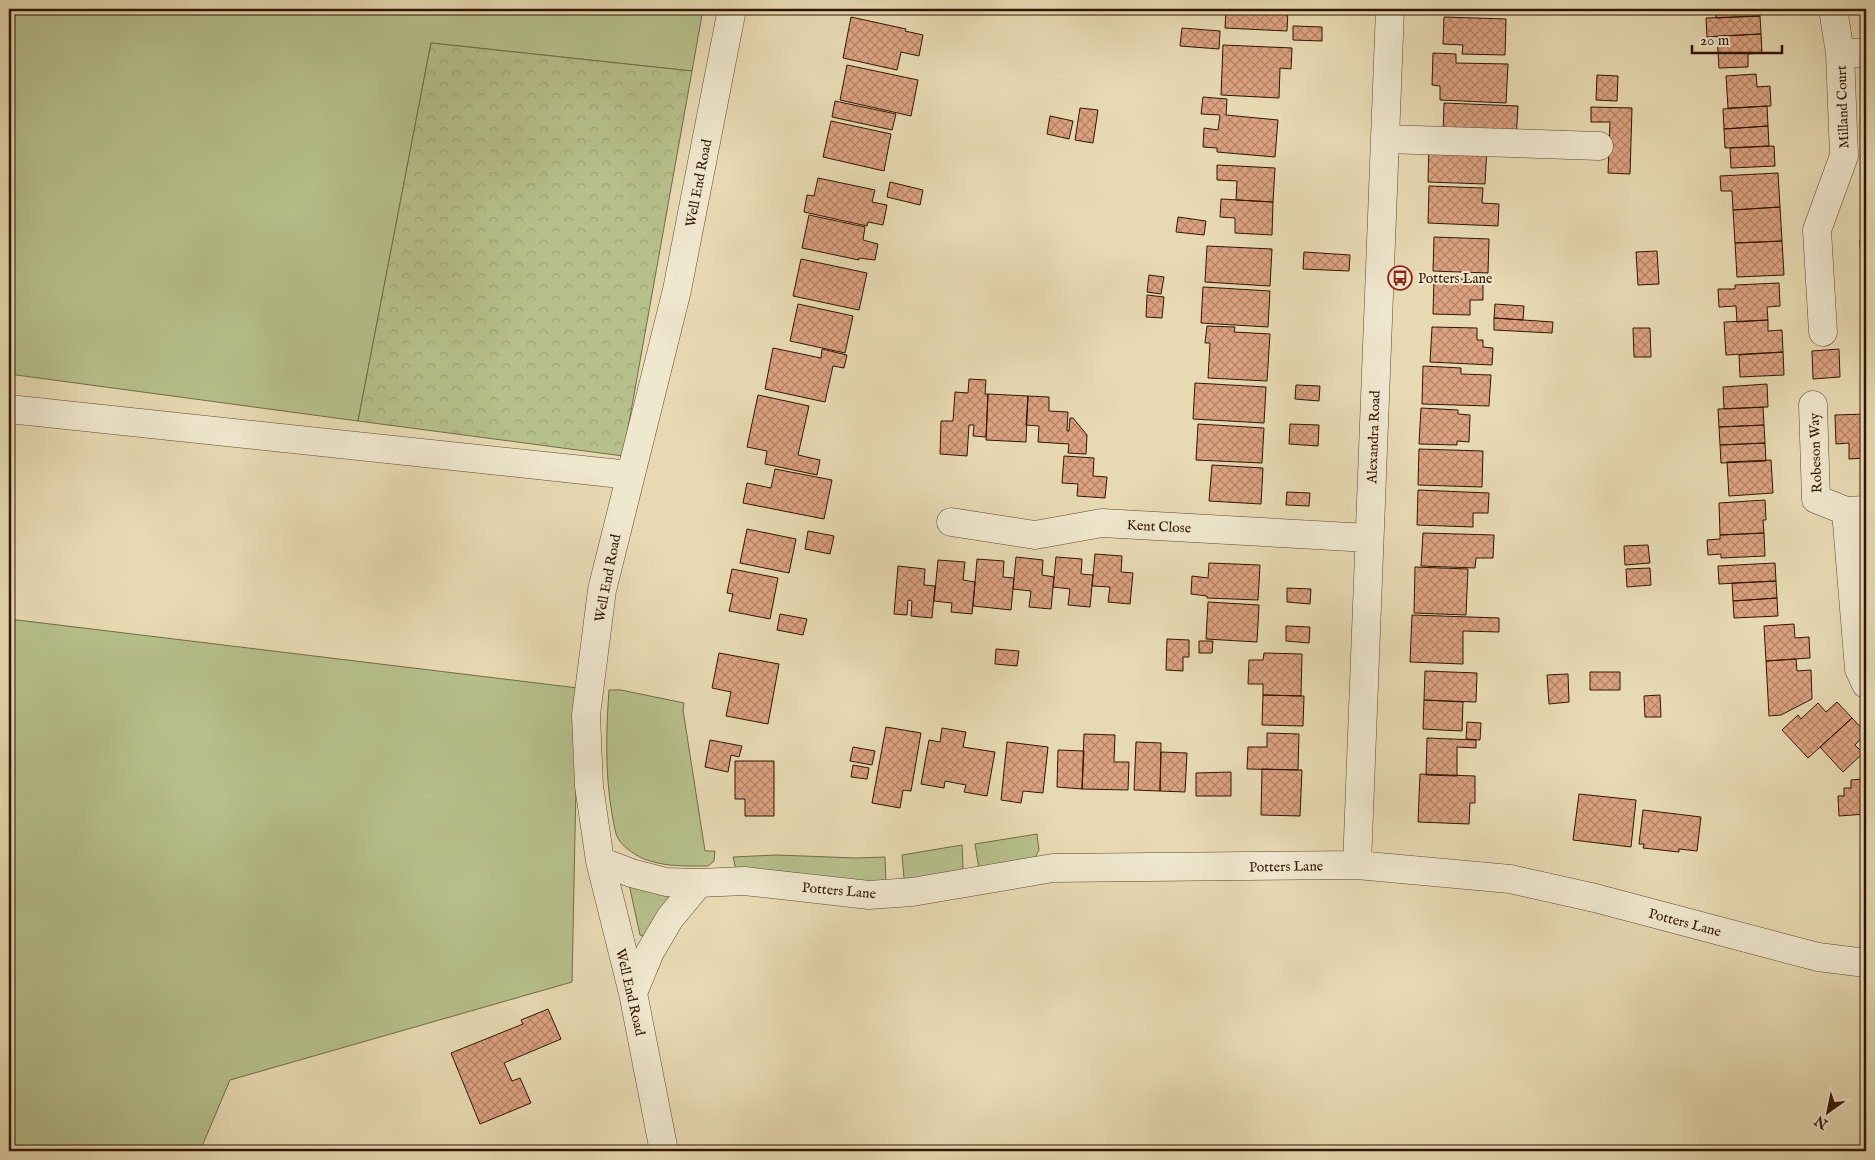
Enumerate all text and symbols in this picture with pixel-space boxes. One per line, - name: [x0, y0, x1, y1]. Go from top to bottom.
- scale bar: [1692, 22, 1782, 54]
- text: 20 m: [1700, 31, 1730, 50]
- street label: Milland Court: [1833, 65, 1853, 149]
- street label: Well End Road: [682, 137, 716, 229]
- bus stop icon: Potters Lane: [1387, 265, 1413, 291]
- place label: Potters Lane: [1418, 270, 1493, 288]
- street label: Alexandra Road: [1363, 390, 1385, 485]
- street label: Robeson Way: [1806, 412, 1826, 493]
- street label: Kent Close: [1126, 516, 1192, 538]
- street label: Well End Road: [591, 532, 625, 624]
- street label: Potters Lane: [1249, 857, 1324, 877]
- street label: Potters Lane: [801, 879, 877, 903]
- street label: Potters Lane: [1646, 905, 1724, 941]
- street label: Well End Road: [611, 947, 649, 1038]
- north arrow: [1802, 1088, 1852, 1138]
- text: N: [1811, 1111, 1832, 1133]

